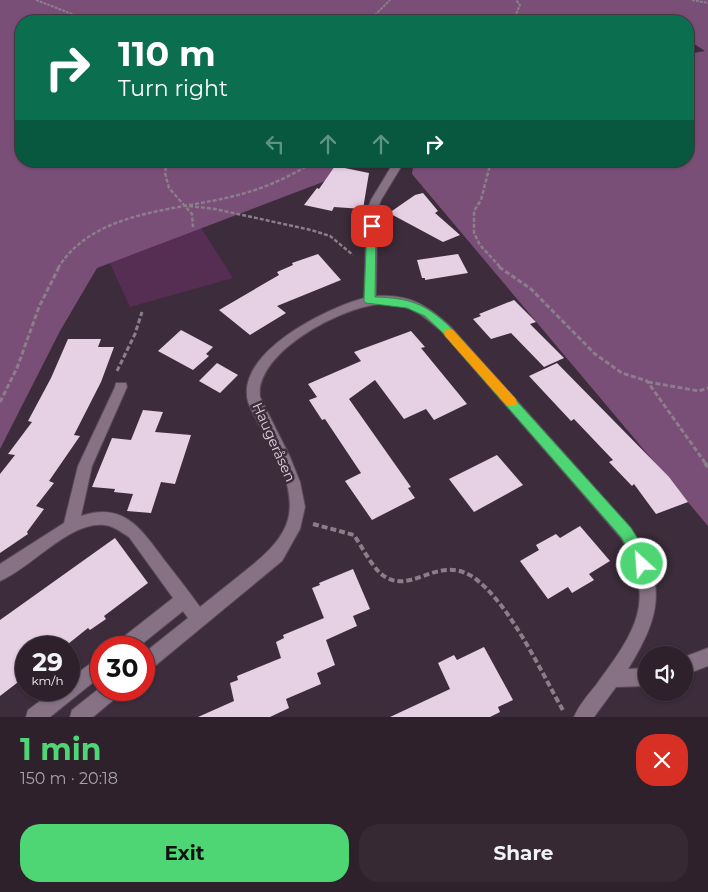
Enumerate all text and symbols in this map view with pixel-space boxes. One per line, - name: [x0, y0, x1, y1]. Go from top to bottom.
- text: 110 m: [118, 32, 216, 75]
- icon: right: [35, 35, 100, 100]
- text: Turn right: [118, 75, 228, 102]
- icon: left: [261, 130, 289, 158]
- icon: ahead: [314, 130, 342, 158]
- icon: ahead: [367, 130, 395, 158]
- icon: right: [420, 130, 448, 158]
- pin: [351, 205, 393, 247]
- icon: arrive: [358, 212, 386, 240]
- street label: Haugeråsen: [248, 399, 300, 485]
- position arrow: [615, 537, 667, 589]
- speed limit sign: 30: [90, 636, 155, 701]
- map controls: [638, 646, 693, 701]
- button: sound: [638, 646, 693, 701]
- text: 29: [32, 647, 63, 677]
- text: km/h: [31, 673, 64, 688]
- text: 1 min: [20, 731, 101, 768]
- button: close: [636, 734, 688, 786]
- text: 150 m · 20:18: [20, 769, 118, 788]
- button: Exit: [20, 824, 349, 882]
- button: Share: [359, 824, 688, 882]

